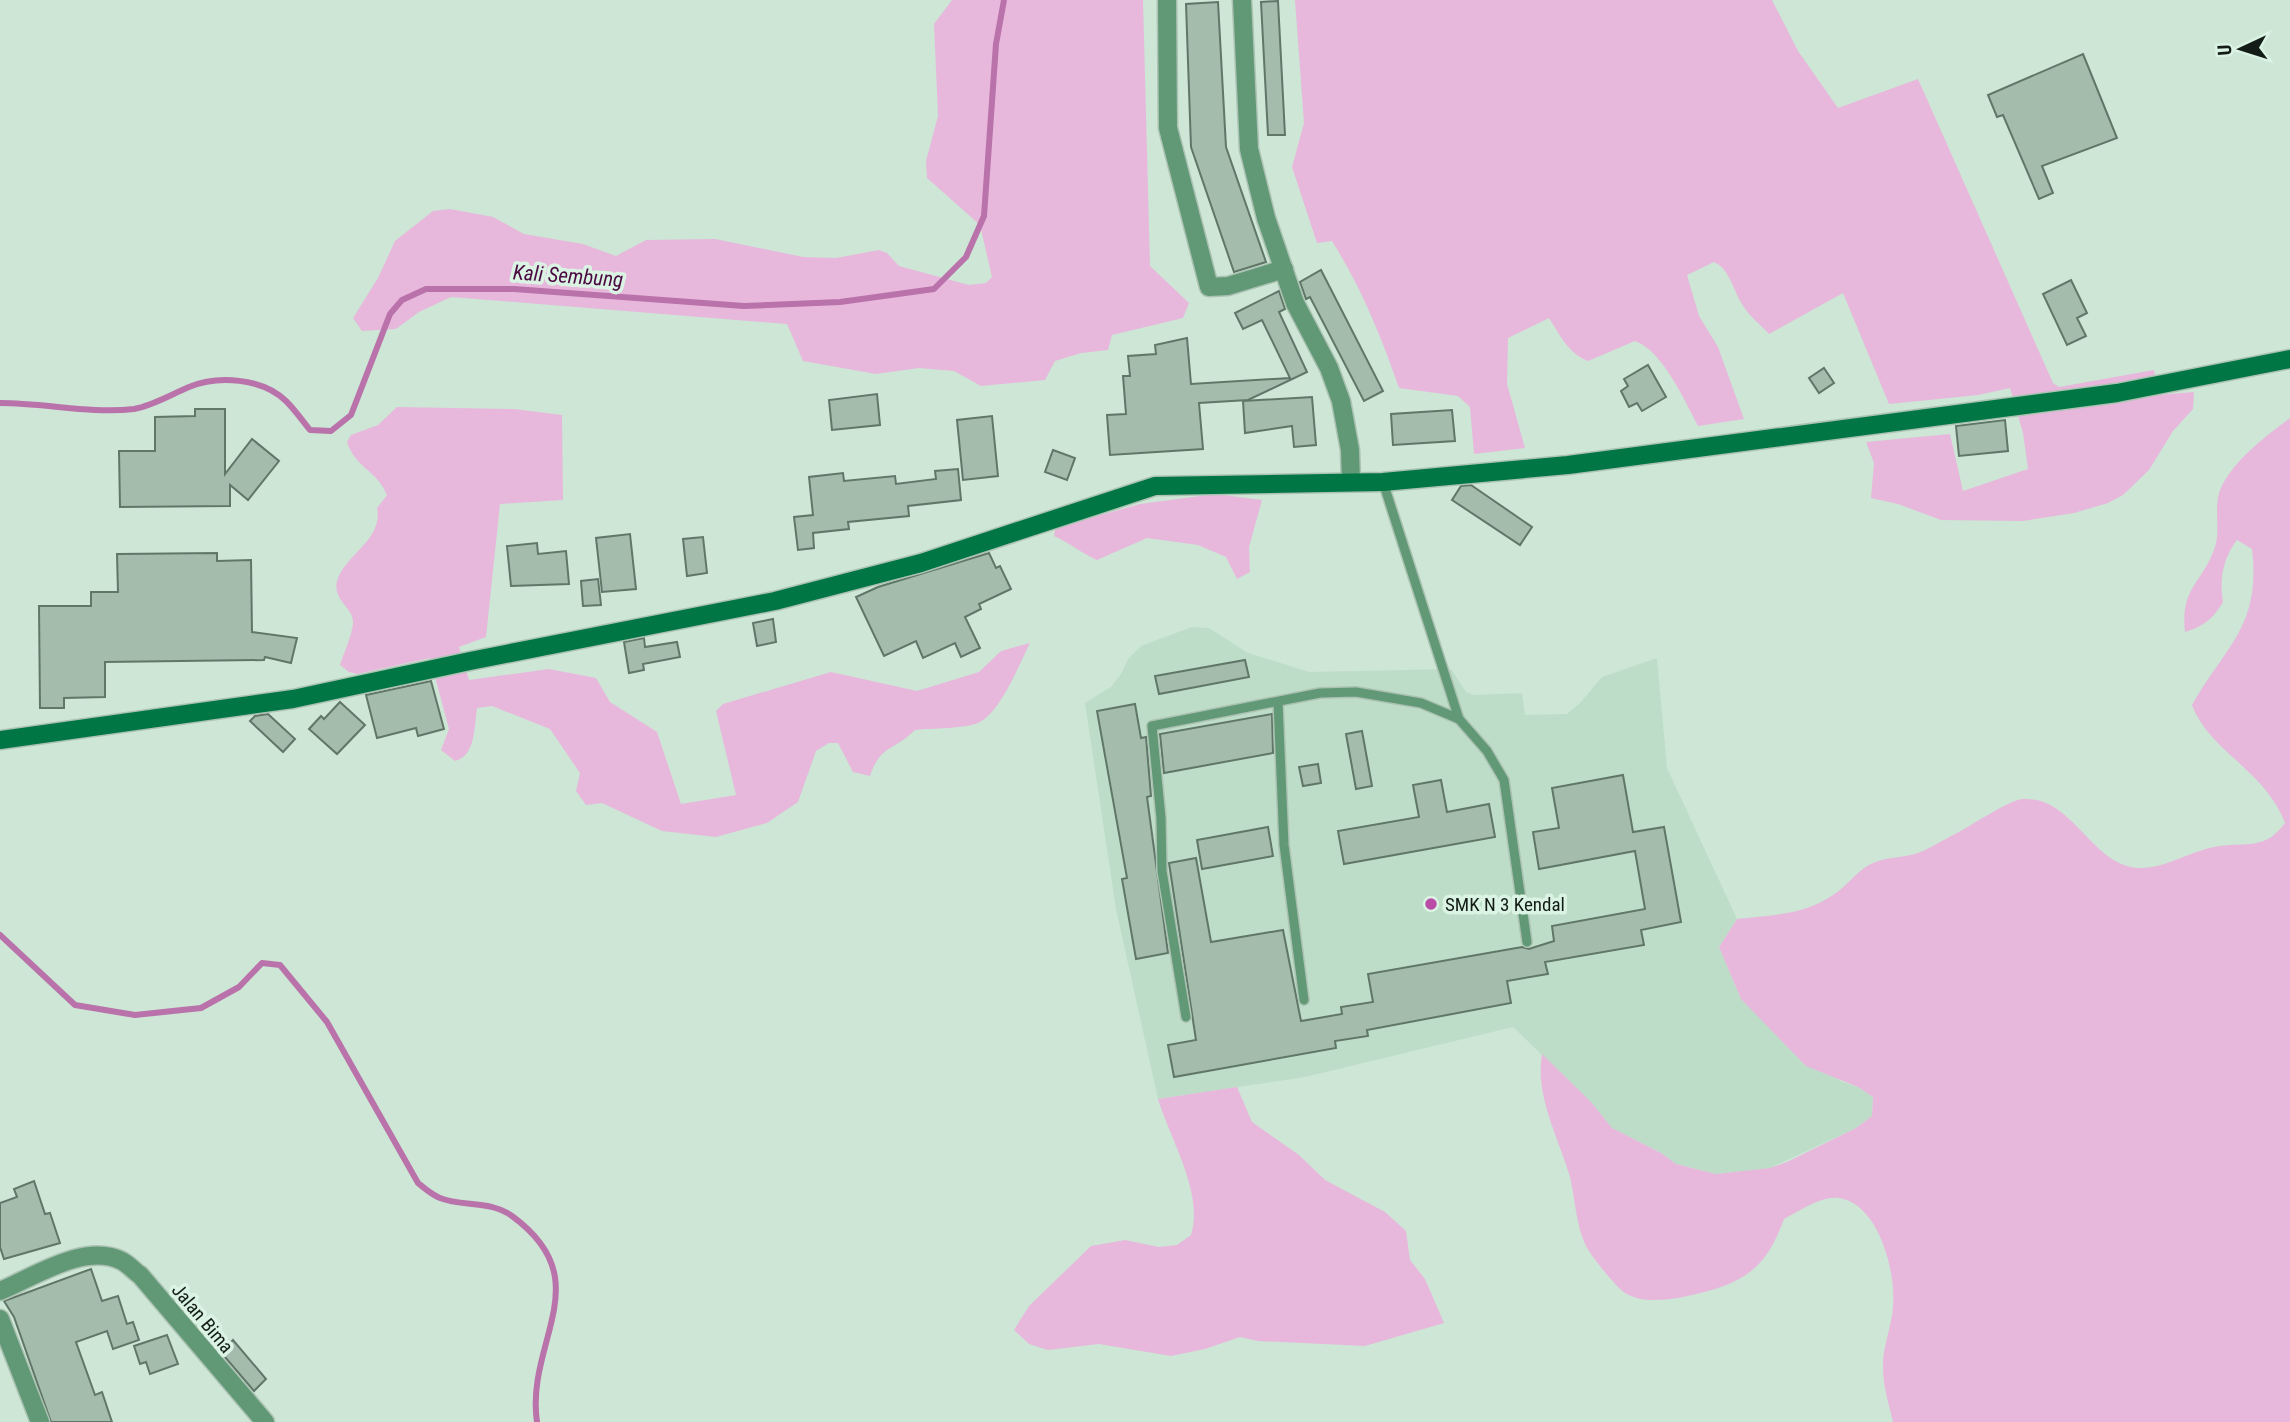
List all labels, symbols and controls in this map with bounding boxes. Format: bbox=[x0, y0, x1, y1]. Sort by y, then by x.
north arrow bbox=[2206, 14, 2276, 84]
text: U bbox=[2213, 44, 2236, 56]
water label: Kali Sembung bbox=[512, 260, 624, 292]
place label: SMK N 3 Kendal bbox=[1445, 893, 1565, 916]
marker: SMK N 3 Kendal bbox=[1423, 896, 1439, 912]
street label: Jalan Bima bbox=[167, 1279, 238, 1358]

